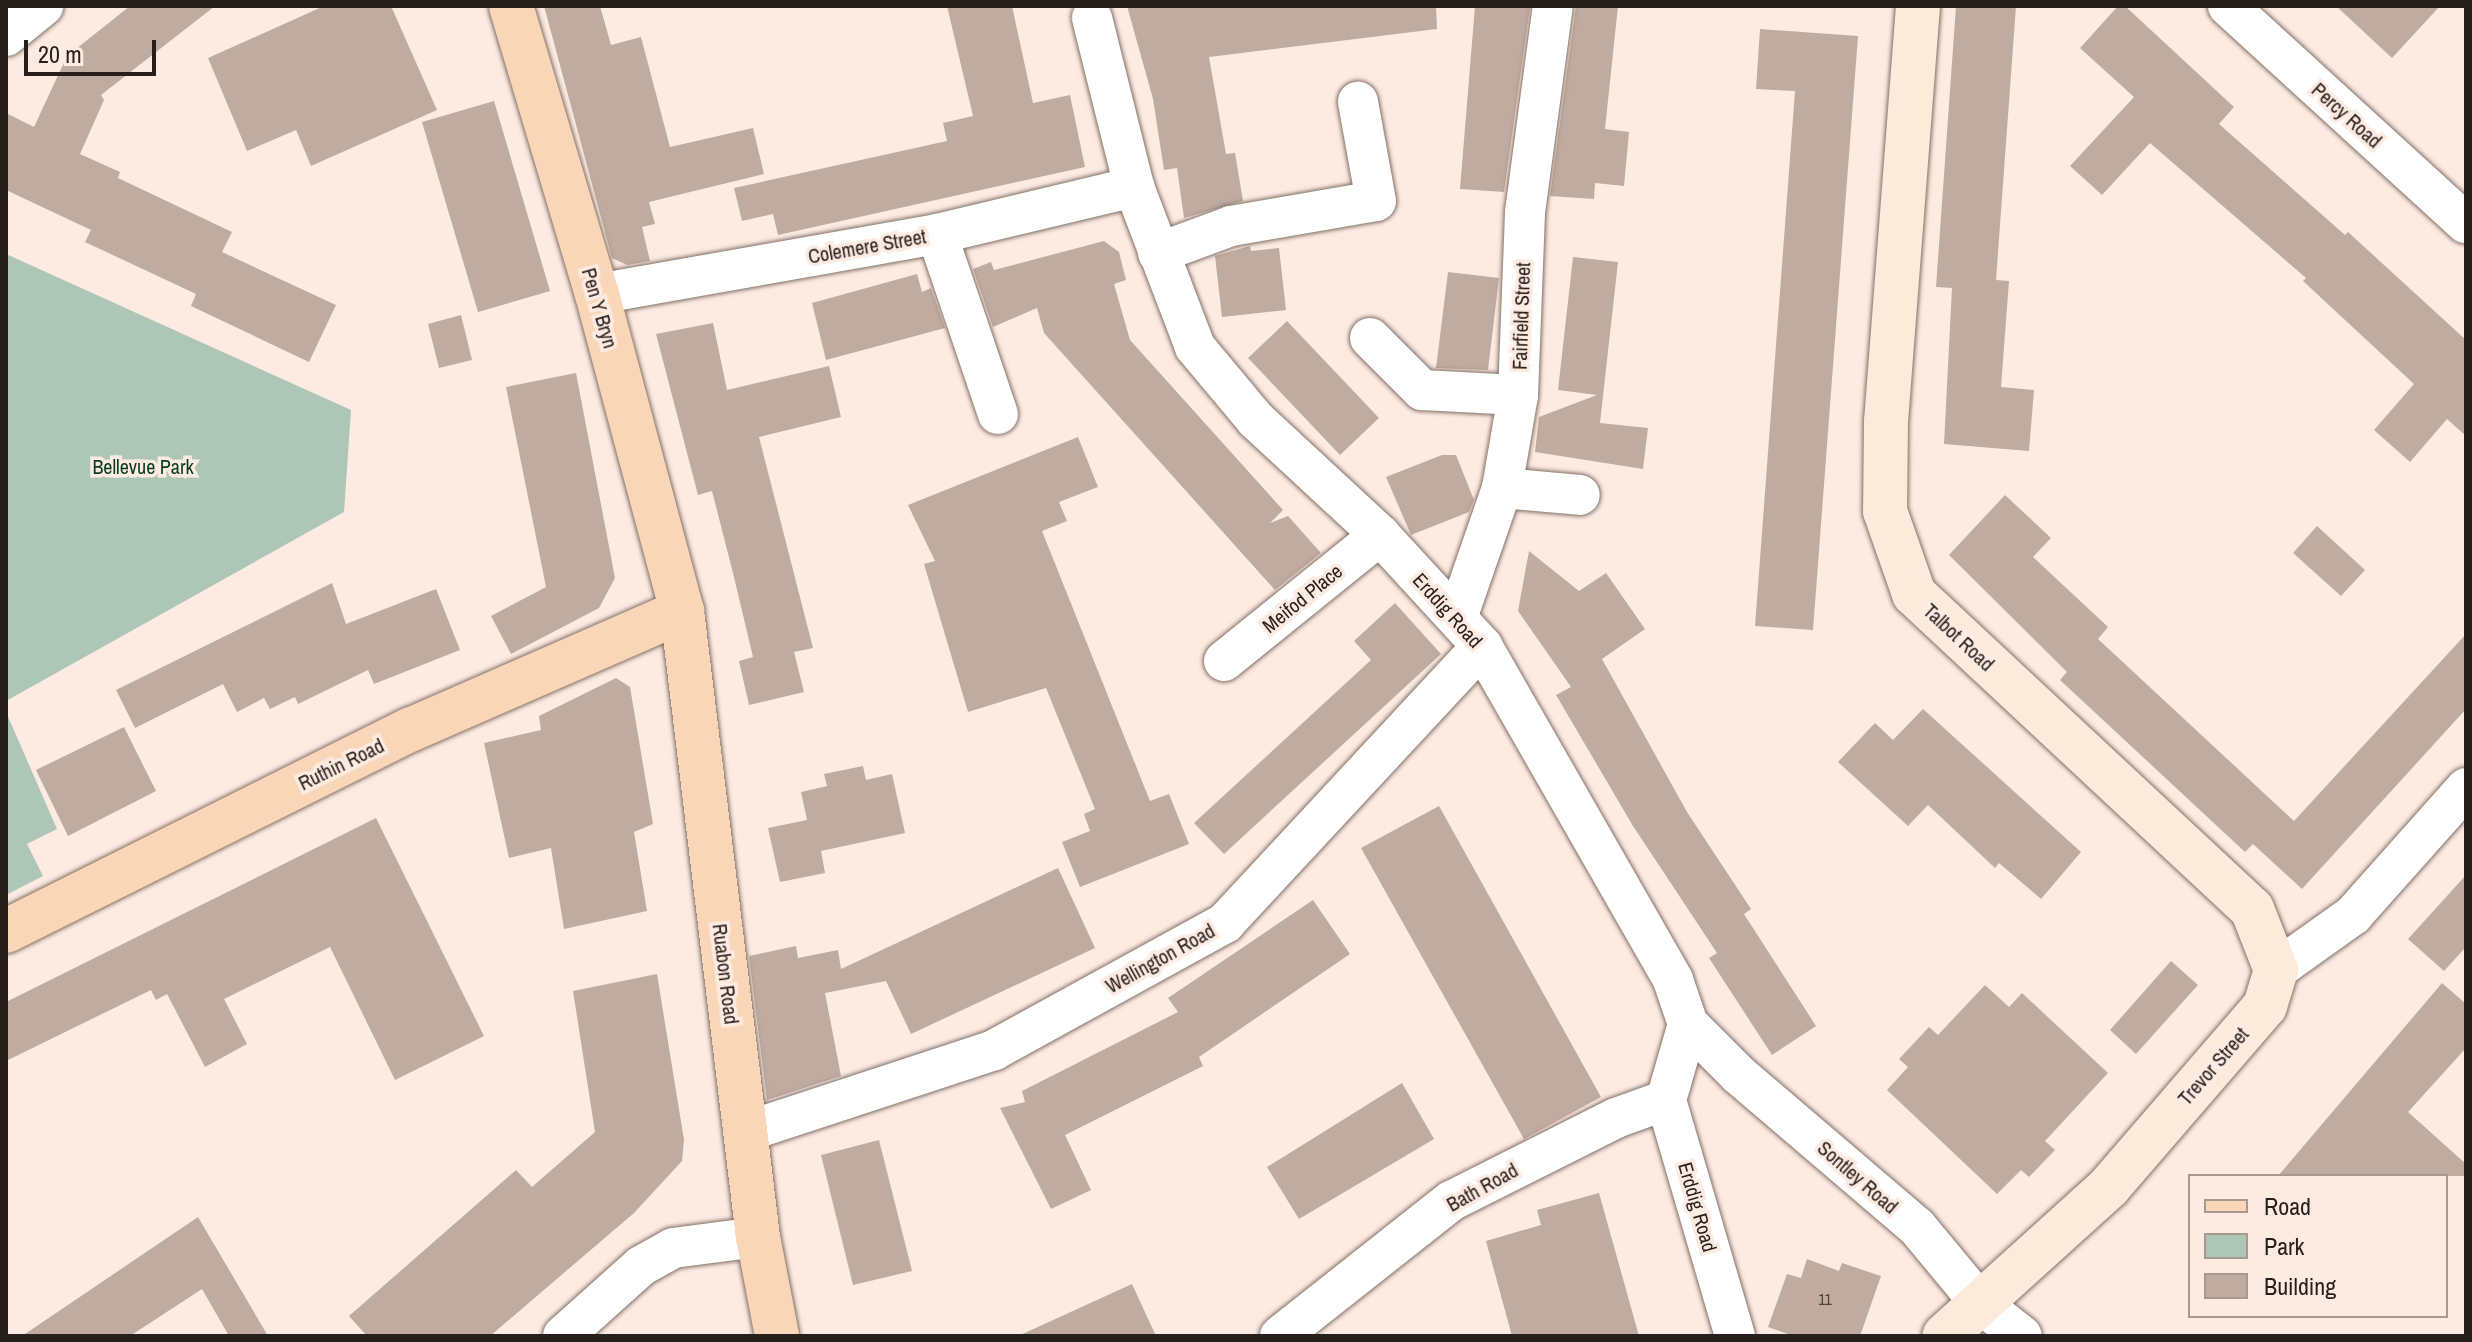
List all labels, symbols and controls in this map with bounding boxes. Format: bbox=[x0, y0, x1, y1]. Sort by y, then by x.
scale bar bbox=[28, 24, 160, 74]
text: 20 m bbox=[38, 38, 82, 70]
street label: Percy Road bbox=[2307, 77, 2387, 153]
street label: Colemere Street bbox=[806, 224, 928, 268]
street label: Fairfield Street bbox=[1507, 262, 1535, 370]
street label: Pen Y Bryn bbox=[577, 265, 623, 351]
park label: Bellevue Park bbox=[92, 454, 194, 478]
street label: Meifod Place bbox=[1257, 559, 1347, 637]
street label: Erddig Road bbox=[1408, 568, 1488, 652]
street label: Talbot Road bbox=[1919, 598, 1999, 676]
street label: Ruthin Road bbox=[294, 733, 388, 795]
street label: Wellington Road bbox=[1101, 918, 1219, 998]
street label: Ruabon Road bbox=[708, 922, 744, 1026]
street label: Trevor Street bbox=[2173, 1022, 2253, 1110]
street label: Sontley Road bbox=[1813, 1136, 1903, 1218]
street label: Bath Road bbox=[1442, 1158, 1522, 1216]
street label: Erddig Road bbox=[1674, 1159, 1722, 1255]
legend bbox=[2188, 1174, 2448, 1318]
text: Road bbox=[2264, 1190, 2311, 1222]
text: Park bbox=[2264, 1230, 2304, 1262]
text: Building bbox=[2264, 1270, 2336, 1302]
house number: 11 bbox=[1818, 1289, 1832, 1309]

